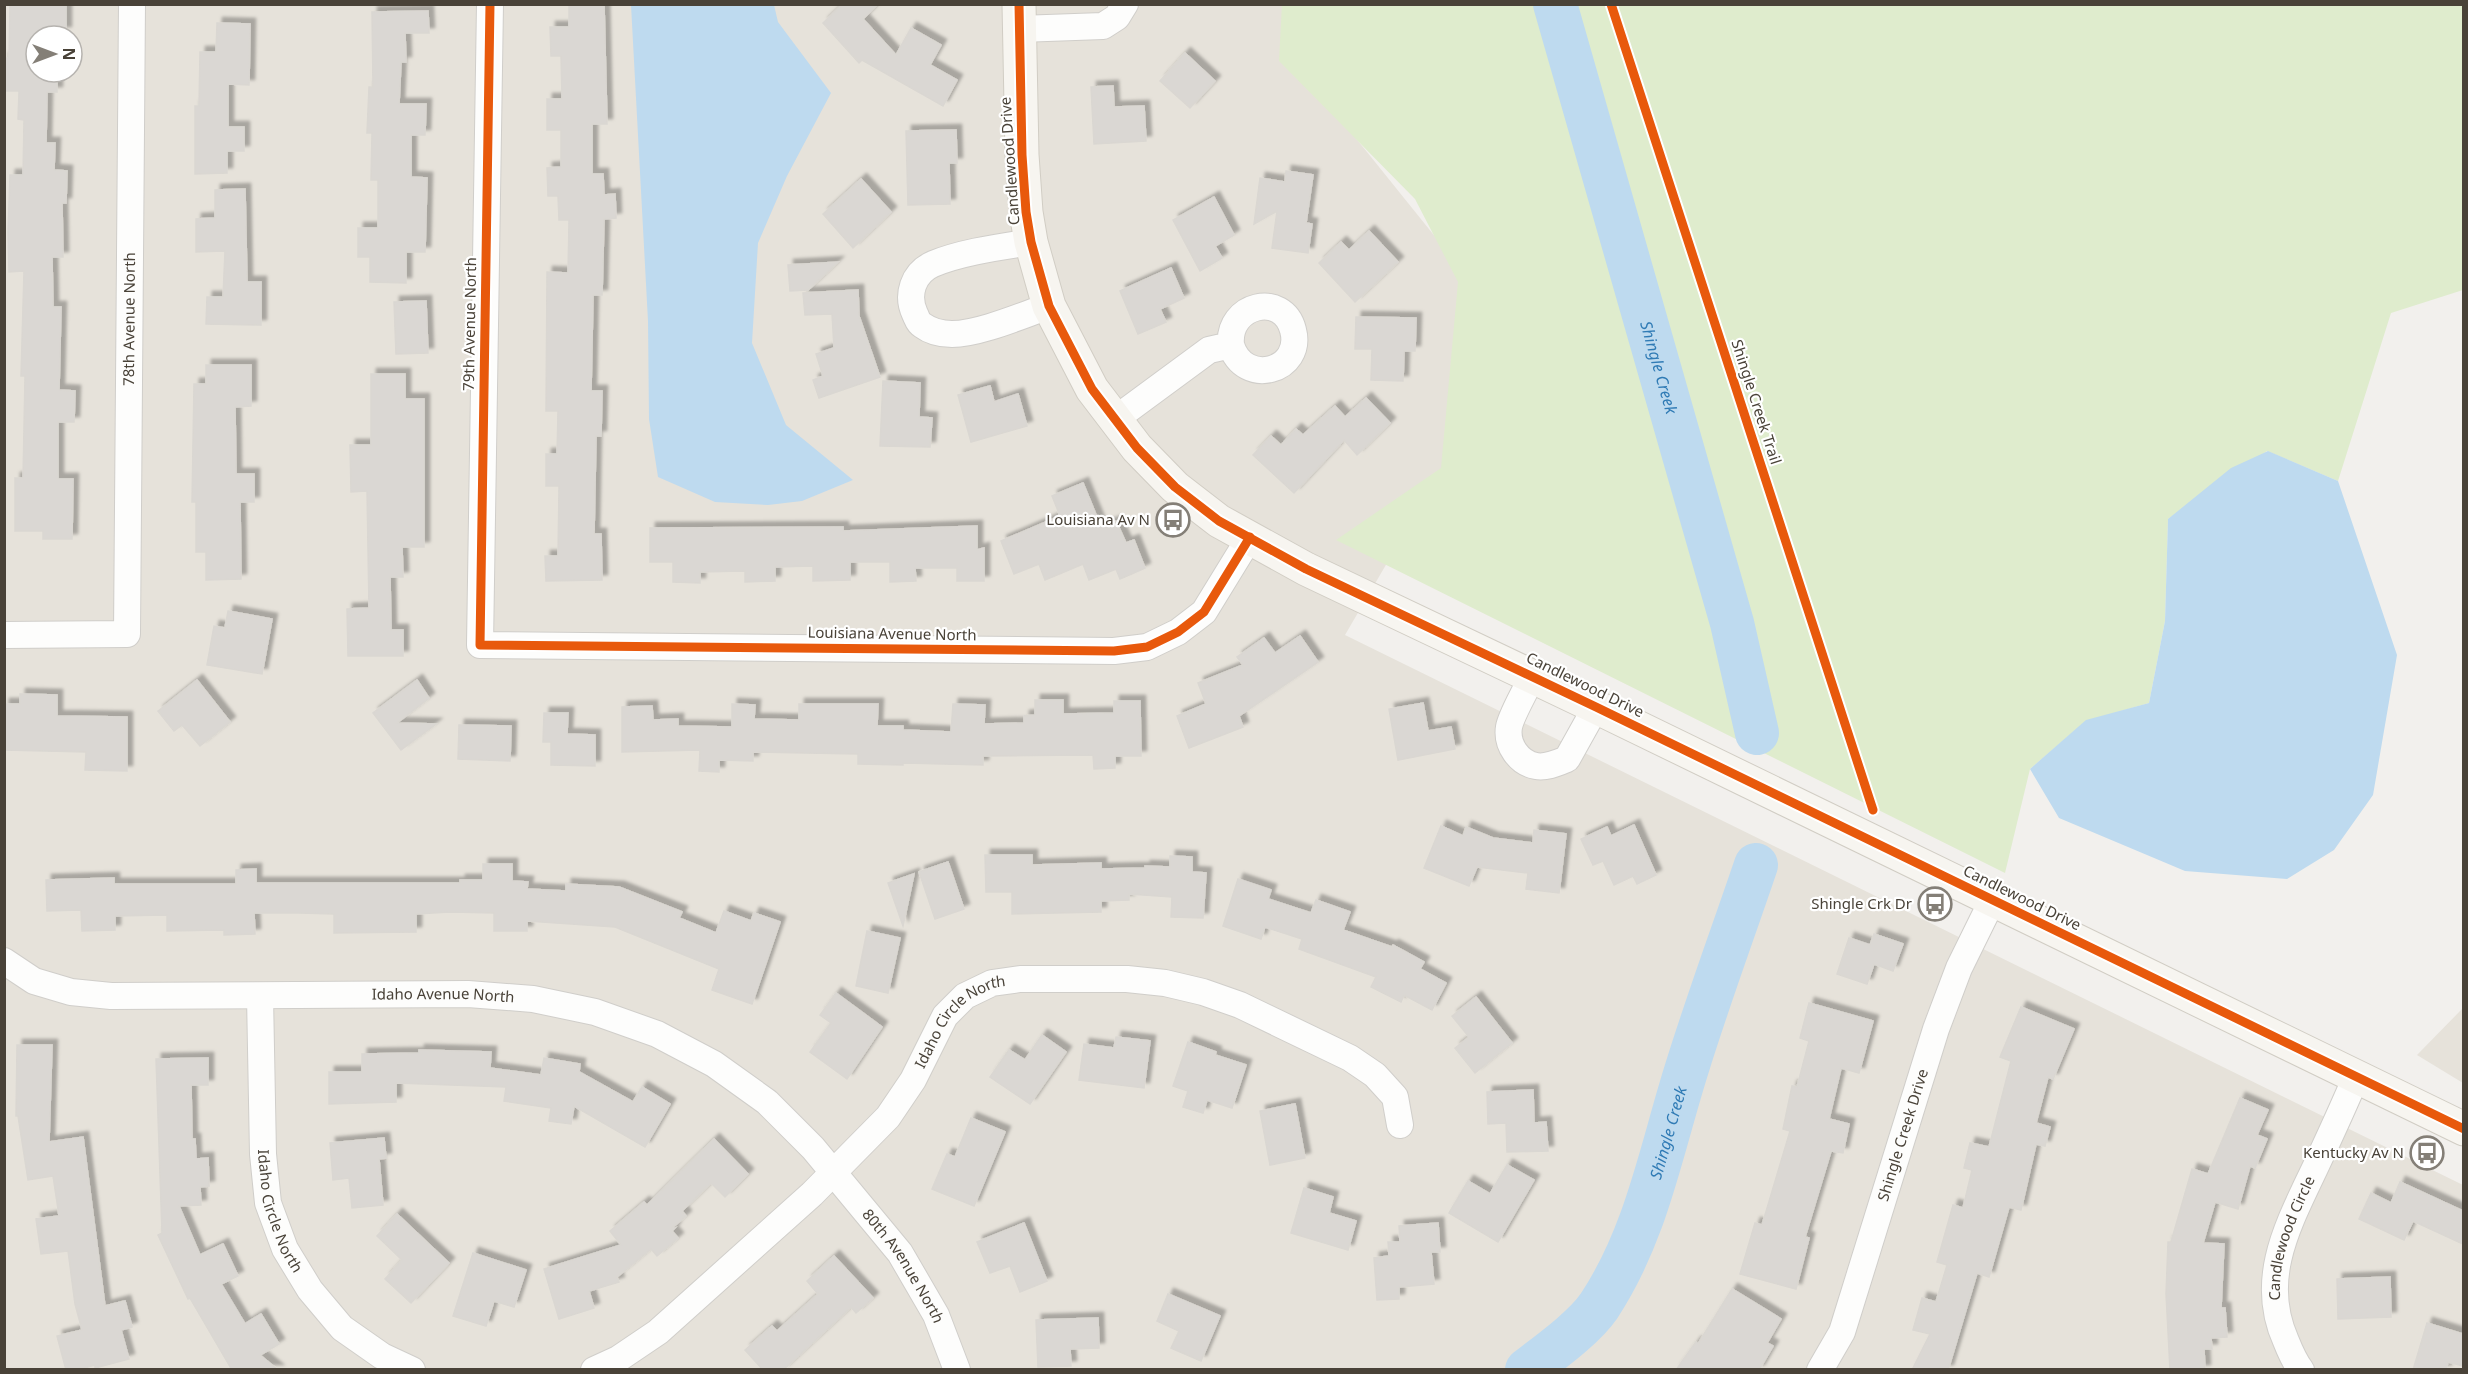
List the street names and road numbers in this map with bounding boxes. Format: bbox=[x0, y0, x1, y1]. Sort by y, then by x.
street label: Candlewood Drive bbox=[995, 96, 1023, 226]
street label: 78th Avenue North bbox=[118, 252, 139, 386]
street label: 79th Avenue North bbox=[458, 257, 480, 391]
street label: Shingle Creek Trail bbox=[1727, 337, 1787, 467]
street label: Louisiana Avenue North bbox=[807, 622, 977, 644]
street label: Candlewood Drive bbox=[1523, 647, 1648, 721]
street label: Candlewood Drive bbox=[1960, 860, 2085, 934]
street label: Idaho Circle North bbox=[909, 970, 1007, 1071]
street label: Idaho Avenue North bbox=[372, 983, 515, 1007]
street label: Shingle Creek Drive bbox=[1872, 1066, 1932, 1204]
street label: Idaho Circle North bbox=[254, 1149, 308, 1276]
street label: Candlewood Circle bbox=[2264, 1172, 2319, 1301]
street label: 80th Avenue North bbox=[859, 1204, 949, 1326]

